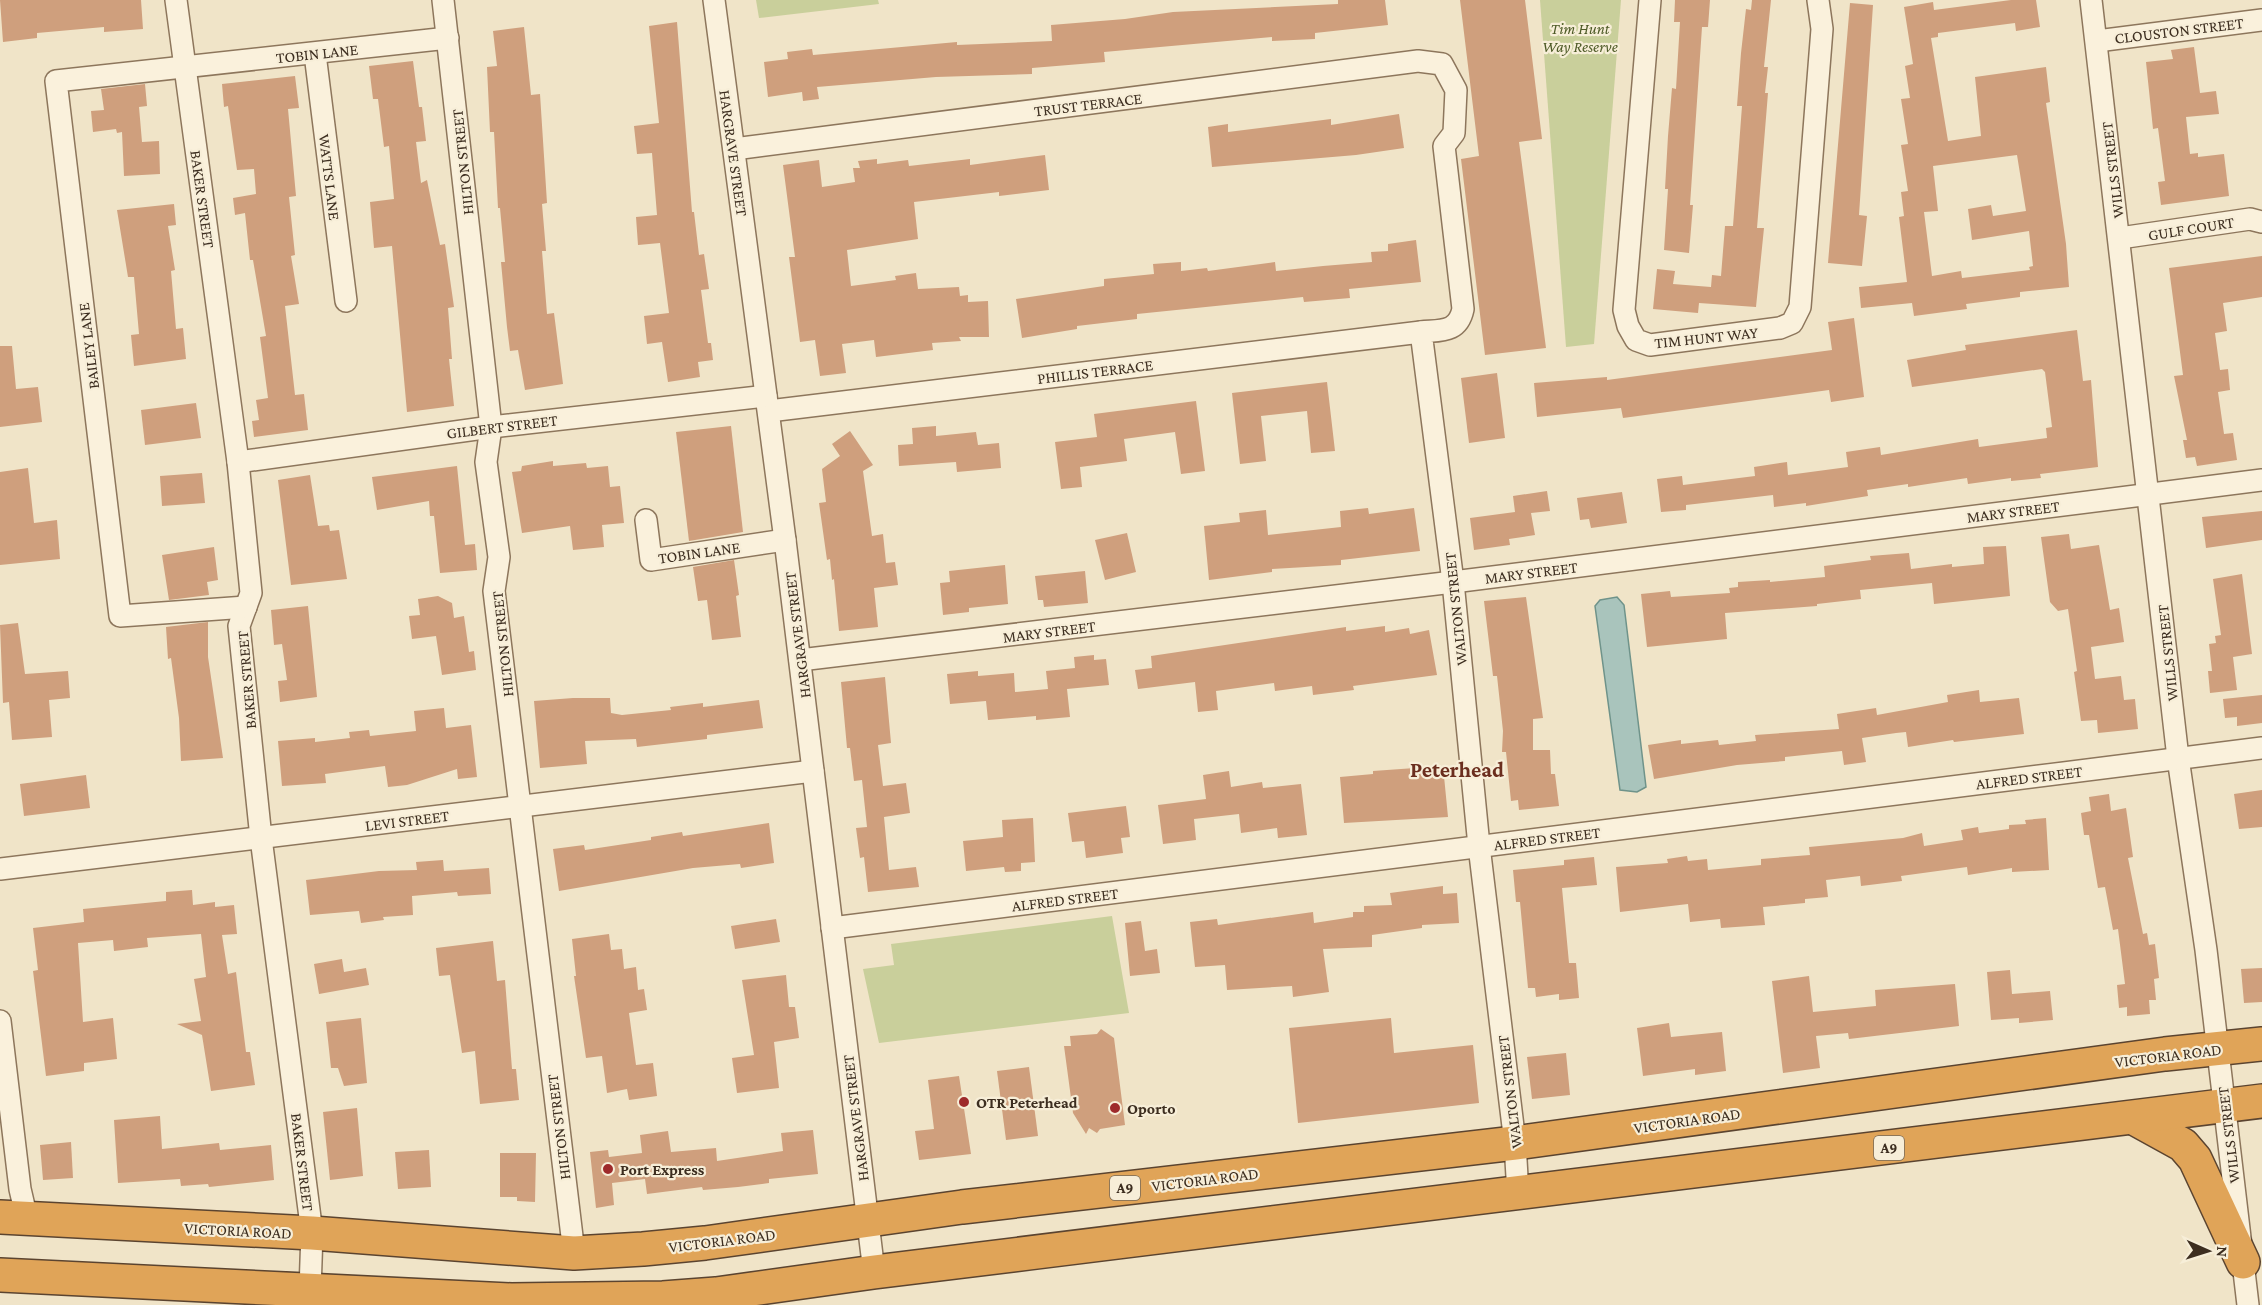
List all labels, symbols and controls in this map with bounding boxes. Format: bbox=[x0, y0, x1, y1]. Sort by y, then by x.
street label: CLOUSTON STREET bbox=[2114, 14, 2245, 47]
park label: Tim Hunt Way Reserve bbox=[1542, 20, 1618, 56]
street label: TOBIN LANE bbox=[275, 41, 359, 66]
street label: HARGRAVE STREET bbox=[716, 89, 751, 218]
street label: TRUST TERRACE bbox=[1033, 89, 1143, 120]
street label: HILTON STREET bbox=[448, 108, 476, 216]
street label: WILLS STREET bbox=[2098, 120, 2127, 219]
street label: WATTS LANE bbox=[316, 133, 343, 221]
street label: BAKER STREET bbox=[187, 149, 218, 249]
street label: GULF COURT bbox=[2147, 213, 2236, 244]
street label: BAILEY LANE bbox=[75, 302, 102, 390]
street label: TIM HUNT WAY bbox=[1653, 324, 1759, 351]
street label: PHILLIS TERRACE bbox=[1036, 356, 1154, 387]
street label: GILBERT STREET bbox=[446, 411, 559, 442]
street label: MARY STREET bbox=[1966, 497, 2061, 526]
street label: TOBIN LANE bbox=[657, 538, 742, 567]
street label: WALTON STREET bbox=[1441, 551, 1470, 667]
street label: MARY STREET bbox=[1484, 558, 1579, 587]
street label: HARGRAVE STREET bbox=[781, 570, 814, 699]
street label: HILTON STREET bbox=[488, 590, 516, 698]
street label: WILLS STREET bbox=[2154, 604, 2181, 702]
street label: MARY STREET bbox=[1002, 617, 1097, 646]
street label: BAKER STREET bbox=[234, 630, 259, 730]
district label: Peterhead bbox=[1410, 757, 1504, 782]
street label: ALFRED STREET bbox=[1975, 762, 2084, 792]
street label: LEVI STREET bbox=[364, 807, 450, 834]
street label: ALFRED STREET bbox=[1493, 823, 1602, 853]
street label: ALFRED STREET bbox=[1011, 884, 1120, 914]
street label: WALTON STREET bbox=[1494, 1034, 1525, 1150]
street label: VICTORIA ROAD bbox=[2114, 1041, 2222, 1070]
street label: HARGRAVE STREET bbox=[839, 1053, 872, 1182]
street label: HILTON STREET bbox=[544, 1073, 573, 1181]
street label: WILLS STREET bbox=[2214, 1085, 2243, 1184]
place label: OTR Peterhead bbox=[976, 1094, 1078, 1111]
marker: OTR Peterhead bbox=[957, 1095, 971, 1109]
place label: Oporto bbox=[1127, 1100, 1176, 1117]
marker: Oporto bbox=[1108, 1101, 1122, 1115]
street label: VICTORIA ROAD bbox=[1633, 1105, 1742, 1136]
street label: BAKER STREET bbox=[288, 1112, 317, 1212]
road number: A9 bbox=[1874, 1136, 1904, 1160]
place label: Port Express bbox=[620, 1161, 705, 1178]
marker: Port Express bbox=[601, 1162, 615, 1176]
street label: VICTORIA ROAD bbox=[1151, 1165, 1259, 1194]
road number: A9 bbox=[1110, 1176, 1140, 1200]
street label: VICTORIA ROAD bbox=[184, 1219, 292, 1242]
north arrow bbox=[2178, 1221, 2238, 1281]
street label: VICTORIA ROAD bbox=[668, 1226, 776, 1255]
text: N bbox=[2214, 1246, 2231, 1258]

